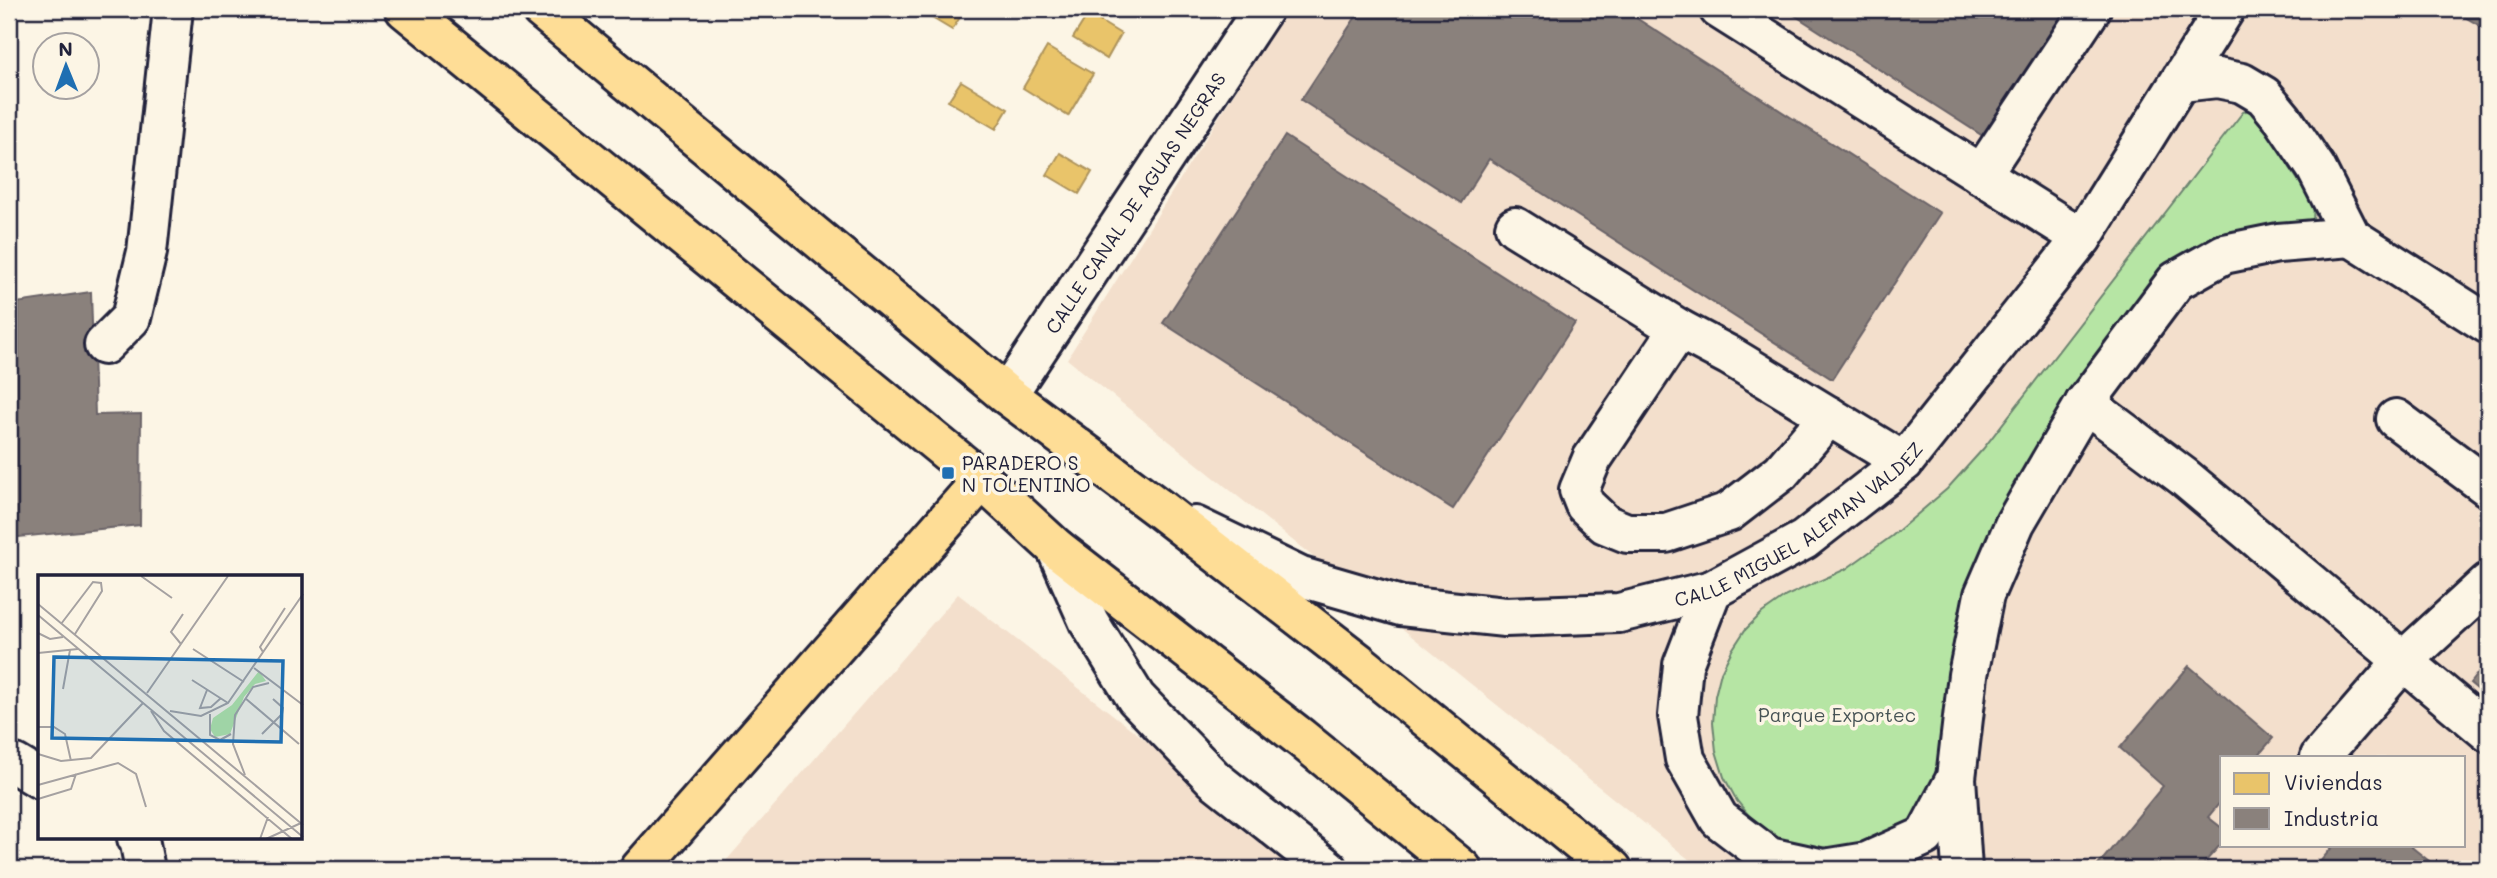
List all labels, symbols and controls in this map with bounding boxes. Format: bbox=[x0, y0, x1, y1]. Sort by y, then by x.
north arrow bbox=[32, 32, 102, 102]
text: N bbox=[58, 36, 73, 61]
street label: CALLE CANAL DE AGUAS NEGRAS bbox=[1039, 67, 1230, 338]
street label: CALLE MIGUEL ALEMAN VALDEZ bbox=[1672, 436, 1928, 611]
place label: PARADERO S N TOLENTINO bbox=[962, 450, 1091, 497]
marker: PARADERO S N TOLENTINO bbox=[940, 465, 956, 481]
inset map bbox=[38, 575, 303, 840]
park label: Parque Exportec bbox=[1758, 702, 1916, 727]
legend bbox=[2220, 756, 2466, 846]
text: Viviendas bbox=[2284, 768, 2383, 795]
text: Industria bbox=[2284, 804, 2379, 831]

